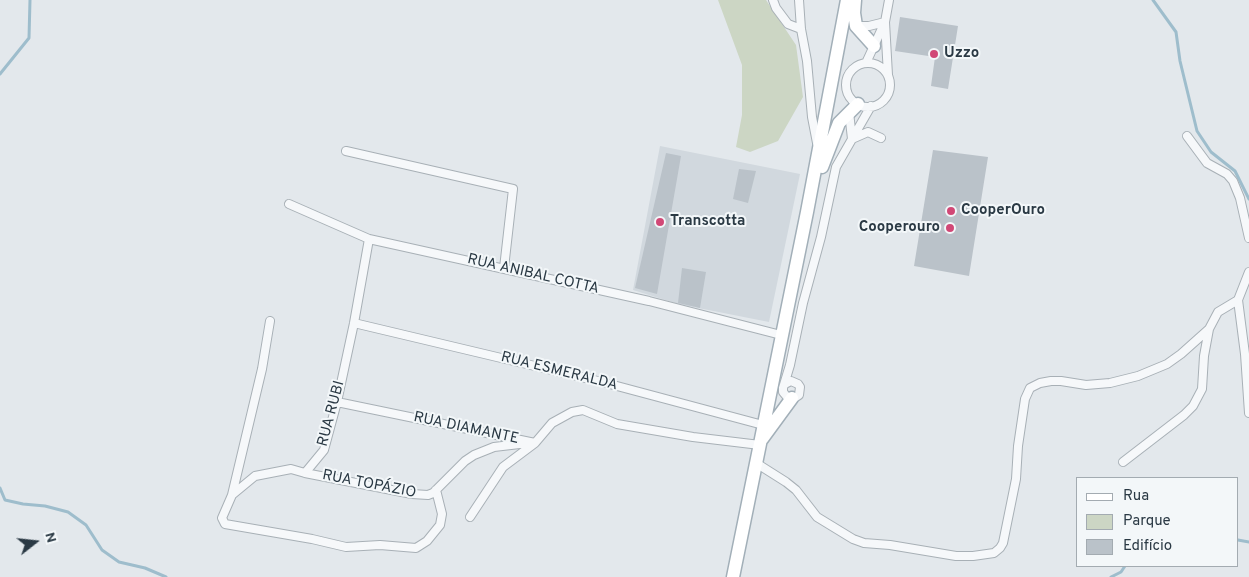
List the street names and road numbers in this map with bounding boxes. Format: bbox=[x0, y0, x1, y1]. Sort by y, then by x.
street label: RUA ANIBAL COTTA bbox=[465, 251, 601, 299]
street label: RUA ESMERALDA bbox=[499, 349, 619, 395]
street label: RUA RUBI bbox=[315, 379, 349, 449]
street label: RUA DIAMANTE bbox=[412, 409, 520, 449]
street label: RUA TOPÁZIO bbox=[321, 467, 417, 503]

